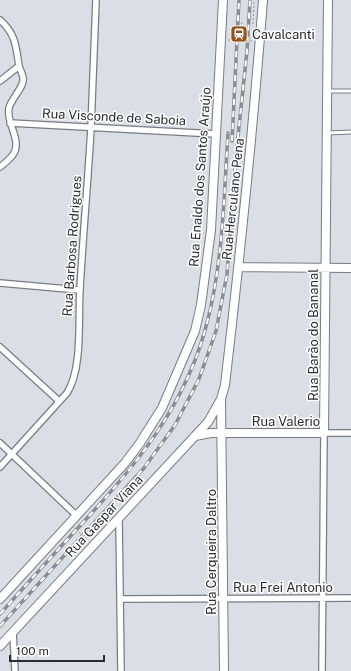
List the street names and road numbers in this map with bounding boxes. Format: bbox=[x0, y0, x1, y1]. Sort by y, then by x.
street label: Rua Enaldo dos Santos Araújo bbox=[186, 87, 214, 267]
street label: Rua Visconde de Saboia bbox=[42, 106, 186, 128]
street label: Rua Herculano Pena bbox=[219, 137, 247, 261]
street label: Rua Barbosa Rodrigues bbox=[60, 175, 84, 317]
street label: Rua Barão do Bananal bbox=[306, 269, 321, 401]
street label: Rua Valerio bbox=[252, 414, 320, 429]
street label: Rua Gaspar Viana bbox=[62, 472, 146, 560]
street label: Rua Cerqueira Daltro bbox=[204, 489, 219, 615]
street label: Rua Frei Antonio bbox=[233, 580, 333, 595]

